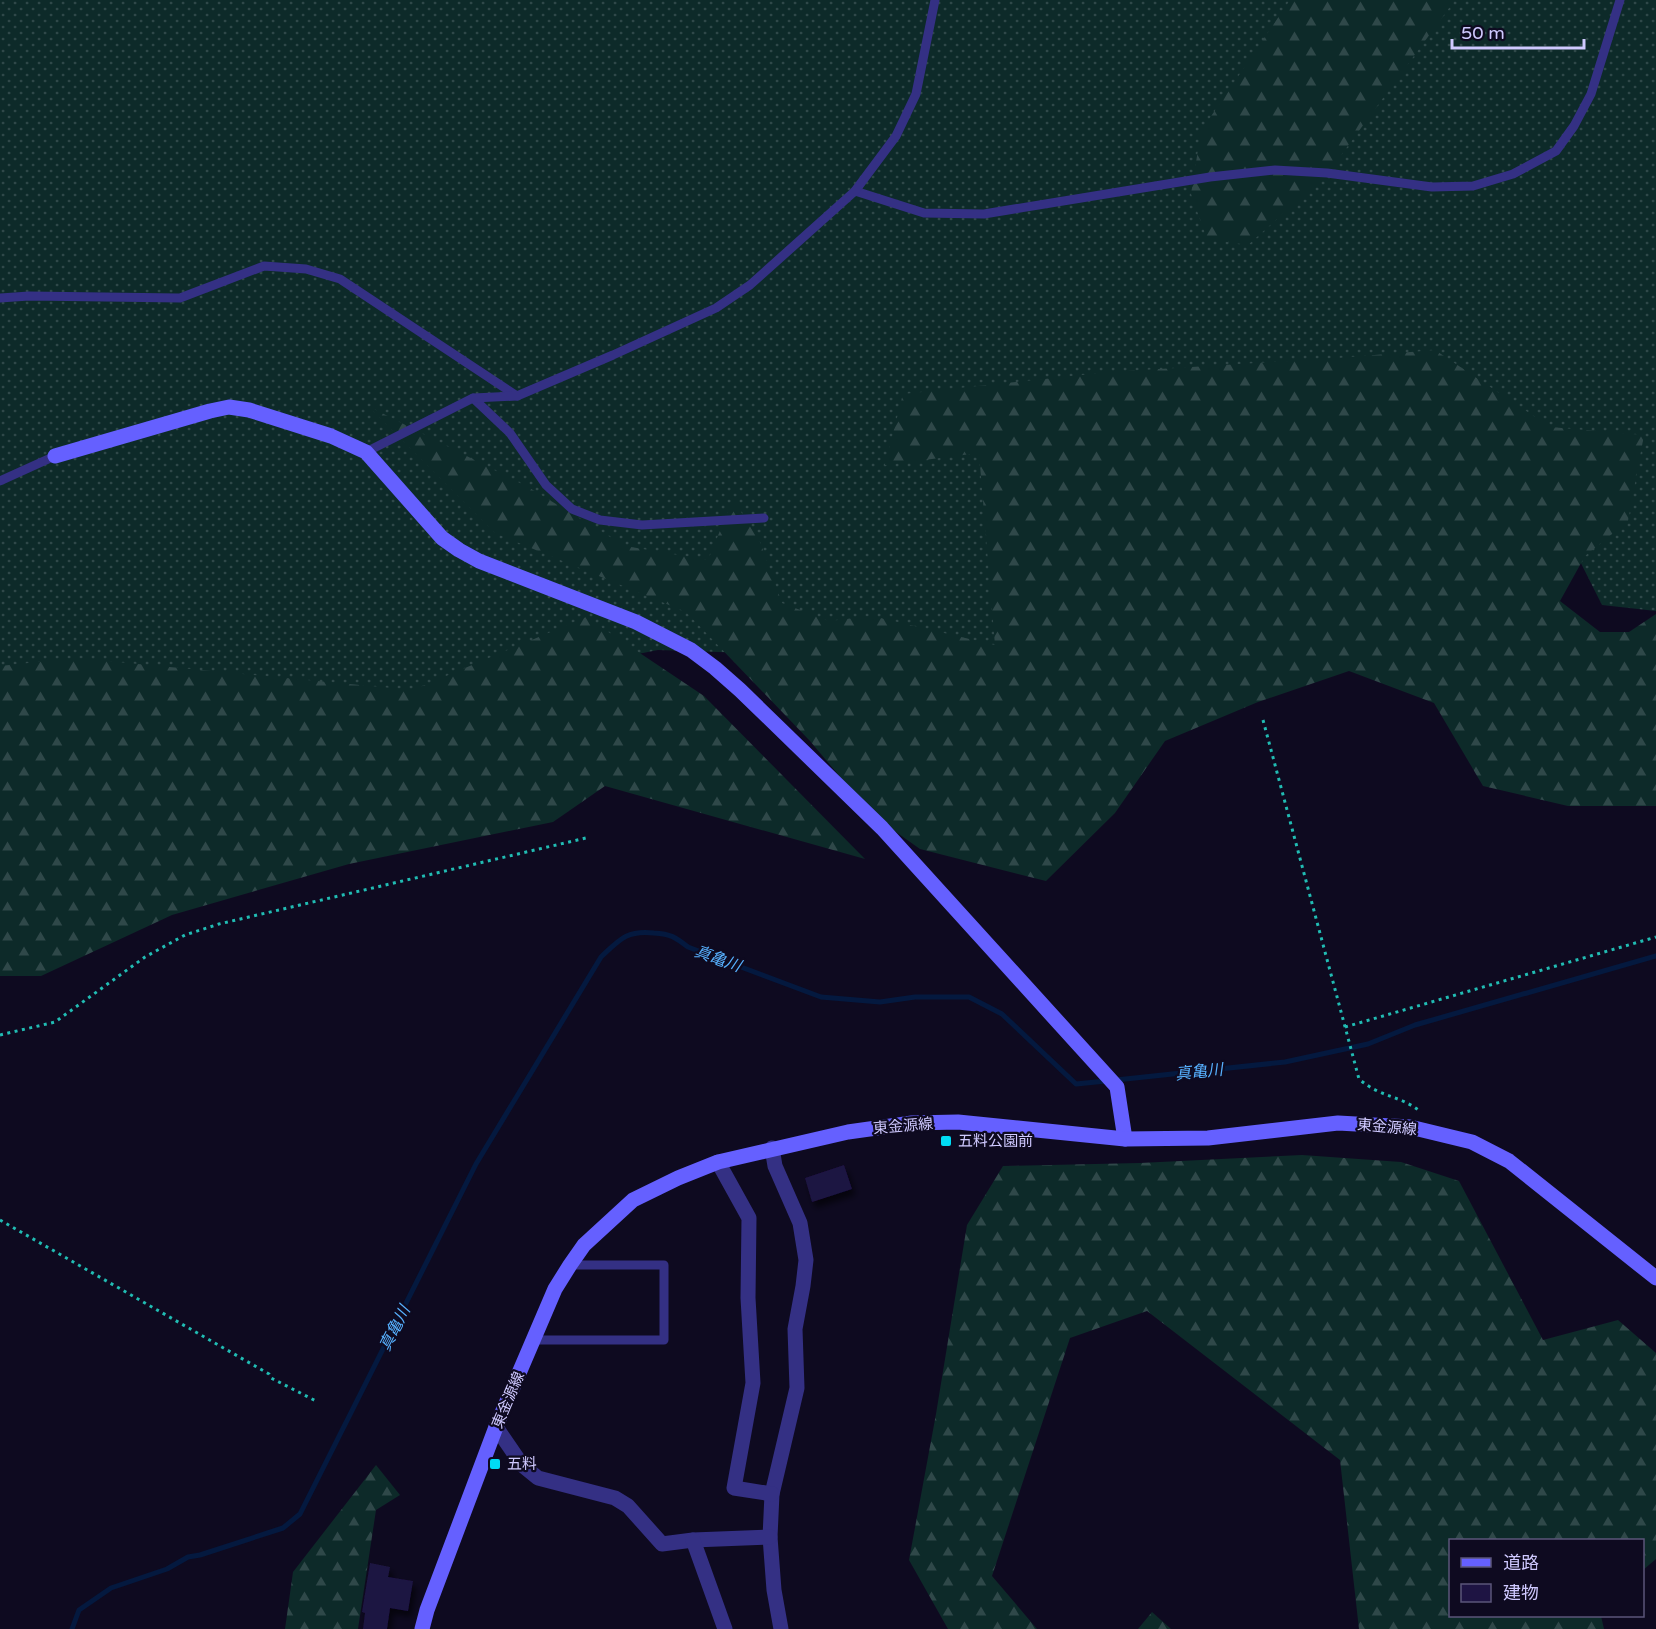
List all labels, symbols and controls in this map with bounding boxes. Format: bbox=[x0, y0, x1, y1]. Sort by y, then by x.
scale bar bbox=[1452, 12, 1584, 50]
text: 50 m bbox=[1461, 22, 1505, 44]
water label: 真亀川 bbox=[692, 941, 746, 977]
water label: 真亀川 bbox=[1174, 1059, 1226, 1084]
street label: 東金源線 bbox=[872, 1114, 934, 1138]
street label: 東金源線 bbox=[1356, 1115, 1418, 1139]
place label: 五料公園前 bbox=[958, 1132, 1033, 1150]
marker: 五料公園前 bbox=[939, 1134, 953, 1148]
water label: 真亀川 bbox=[375, 1301, 416, 1354]
street label: 東金源線 bbox=[488, 1369, 528, 1431]
place label: 五料 bbox=[507, 1455, 537, 1473]
marker: 五料 bbox=[488, 1457, 502, 1471]
legend bbox=[1449, 1539, 1644, 1617]
text: 道路 bbox=[1503, 1552, 1539, 1574]
text: 建物 bbox=[1503, 1582, 1539, 1604]

